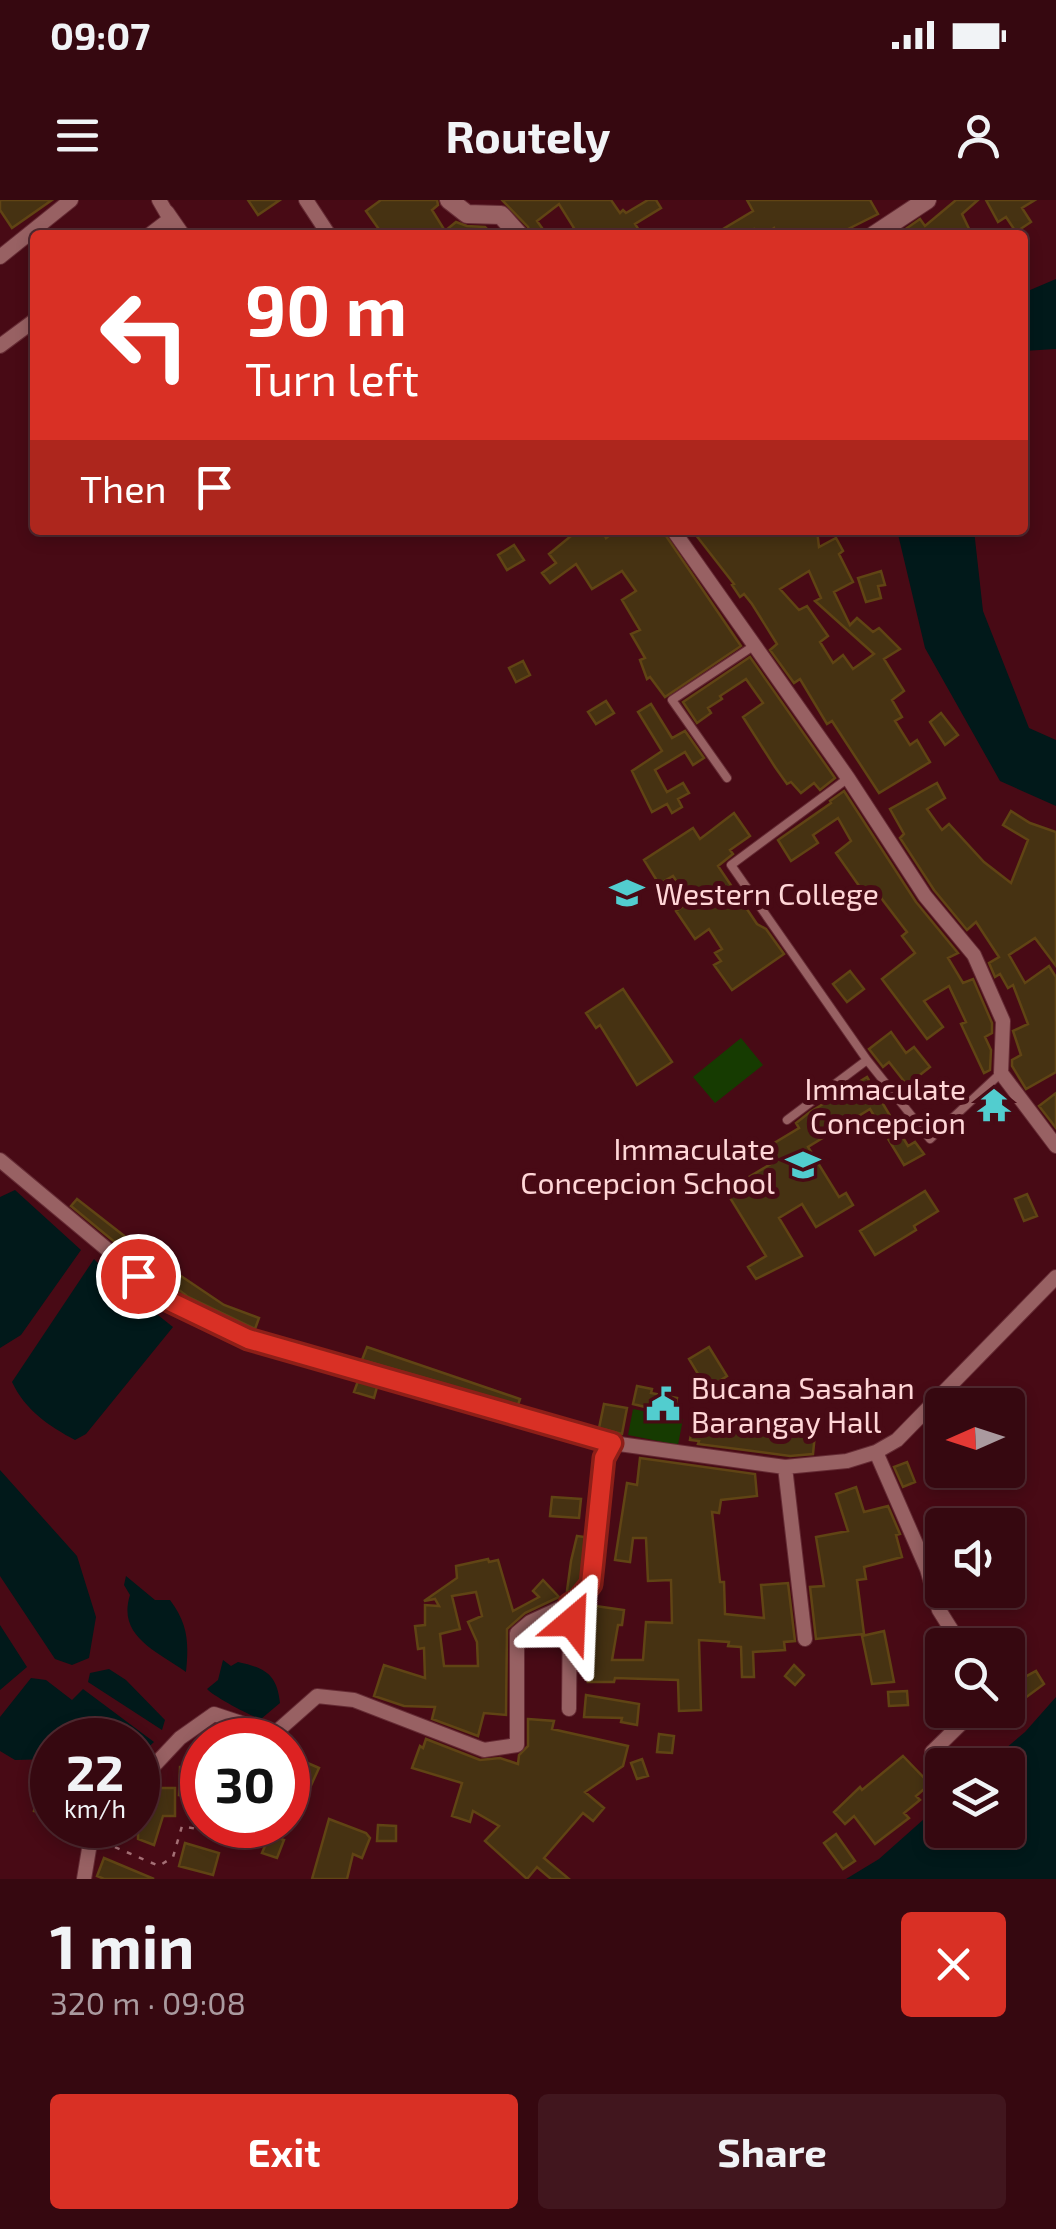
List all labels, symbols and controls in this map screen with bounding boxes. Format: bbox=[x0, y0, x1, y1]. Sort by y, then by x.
text: 09:07 bbox=[50, 12, 150, 58]
icon: menu bbox=[50, 108, 105, 163]
text: Routely bbox=[445, 108, 611, 162]
icon: person bbox=[951, 108, 1006, 163]
text: 90 m bbox=[245, 266, 407, 350]
icon: left bbox=[80, 270, 210, 400]
text: Turn left bbox=[245, 351, 419, 405]
icon: arrive bbox=[187, 460, 242, 515]
text: Then bbox=[80, 465, 167, 511]
school or university icon: Western College bbox=[608, 874, 646, 912]
place label: Western College bbox=[655, 875, 879, 911]
place label: Immaculate Concepcion bbox=[804, 1070, 966, 1140]
temple icon: Immaculate Concepcion bbox=[975, 1086, 1013, 1124]
place label: Immaculate Concepcion School bbox=[520, 1130, 775, 1200]
school or university icon: Immaculate Concepcion School bbox=[784, 1146, 822, 1184]
pin bbox=[96, 1234, 181, 1319]
icon: arrive bbox=[111, 1249, 166, 1304]
place label: Bucana Sasahan Barangay Hall bbox=[691, 1369, 915, 1439]
public building icon: Bucana Sasahan Barangay Hall bbox=[644, 1385, 682, 1423]
north arrow bbox=[925, 1388, 1025, 1488]
map controls bbox=[925, 1388, 1025, 1848]
button: sound bbox=[925, 1508, 1025, 1608]
position arrow bbox=[520, 1570, 624, 1674]
button: search bbox=[925, 1628, 1025, 1728]
speed limit sign: 30 bbox=[180, 1718, 310, 1848]
text: 22 bbox=[66, 1741, 124, 1801]
button: layers bbox=[925, 1748, 1025, 1848]
text: km/h bbox=[64, 1793, 126, 1823]
text: 1 min bbox=[50, 1909, 194, 1981]
button: close bbox=[901, 1912, 1006, 2017]
text: 320 m · 09:08 bbox=[50, 1983, 246, 2021]
button: Exit bbox=[50, 2094, 518, 2209]
button: Share bbox=[538, 2094, 1006, 2209]

